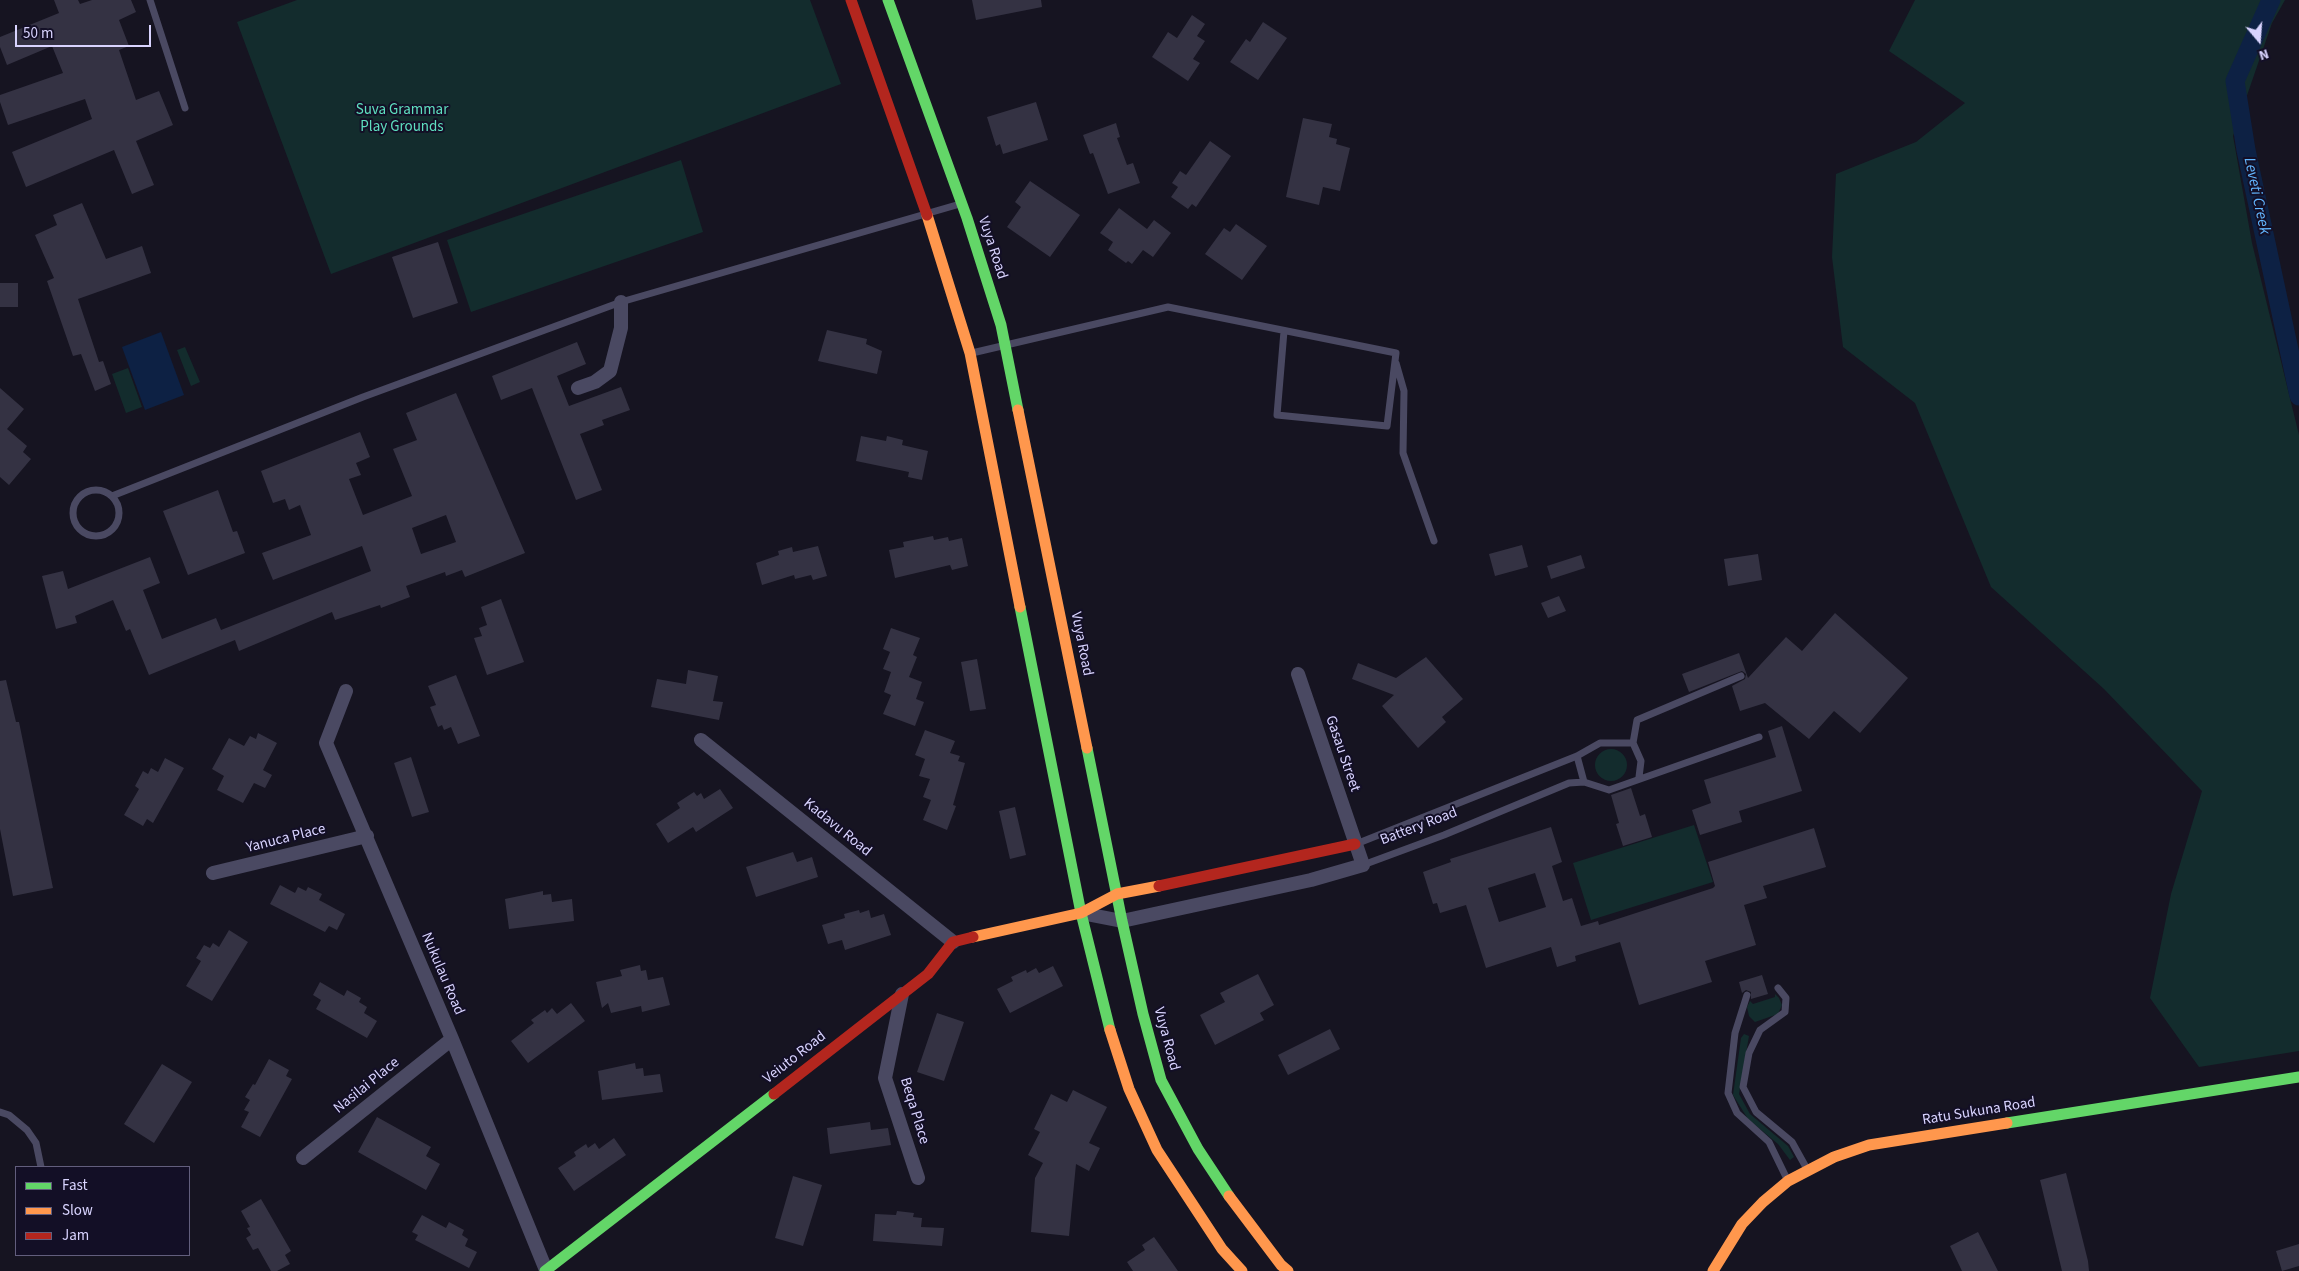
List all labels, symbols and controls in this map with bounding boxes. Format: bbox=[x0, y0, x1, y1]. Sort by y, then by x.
scale bar bbox=[18, 15, 154, 47]
north arrow bbox=[2234, 15, 2284, 65]
text: 50 m bbox=[23, 23, 53, 44]
text: N bbox=[2256, 43, 2271, 65]
park label: Suva Grammar Play Grounds bbox=[356, 102, 448, 137]
water label: Leveti Creek bbox=[2238, 156, 2274, 236]
street label: Vuya Road bbox=[973, 214, 1011, 282]
street label: Vuya Road bbox=[1066, 610, 1096, 678]
street label: Gasau Street bbox=[1321, 714, 1363, 794]
street label: Kadavu Road bbox=[799, 795, 875, 861]
street label: Battery Road bbox=[1378, 804, 1460, 850]
street label: Yanuca Place bbox=[244, 820, 328, 858]
street label: Nukulau Road bbox=[417, 930, 467, 1018]
street label: Vuya Road bbox=[1149, 1005, 1183, 1073]
street label: Veiuto Road bbox=[760, 1028, 830, 1088]
street label: Nasilai Place bbox=[331, 1054, 403, 1118]
street label: Beqa Place bbox=[895, 1075, 933, 1147]
street label: Ratu Sukuna Road bbox=[1921, 1094, 2037, 1130]
legend bbox=[15, 1166, 190, 1256]
text: Fast bbox=[62, 1175, 88, 1196]
text: Slow bbox=[62, 1200, 93, 1221]
text: Jam bbox=[62, 1225, 89, 1246]

